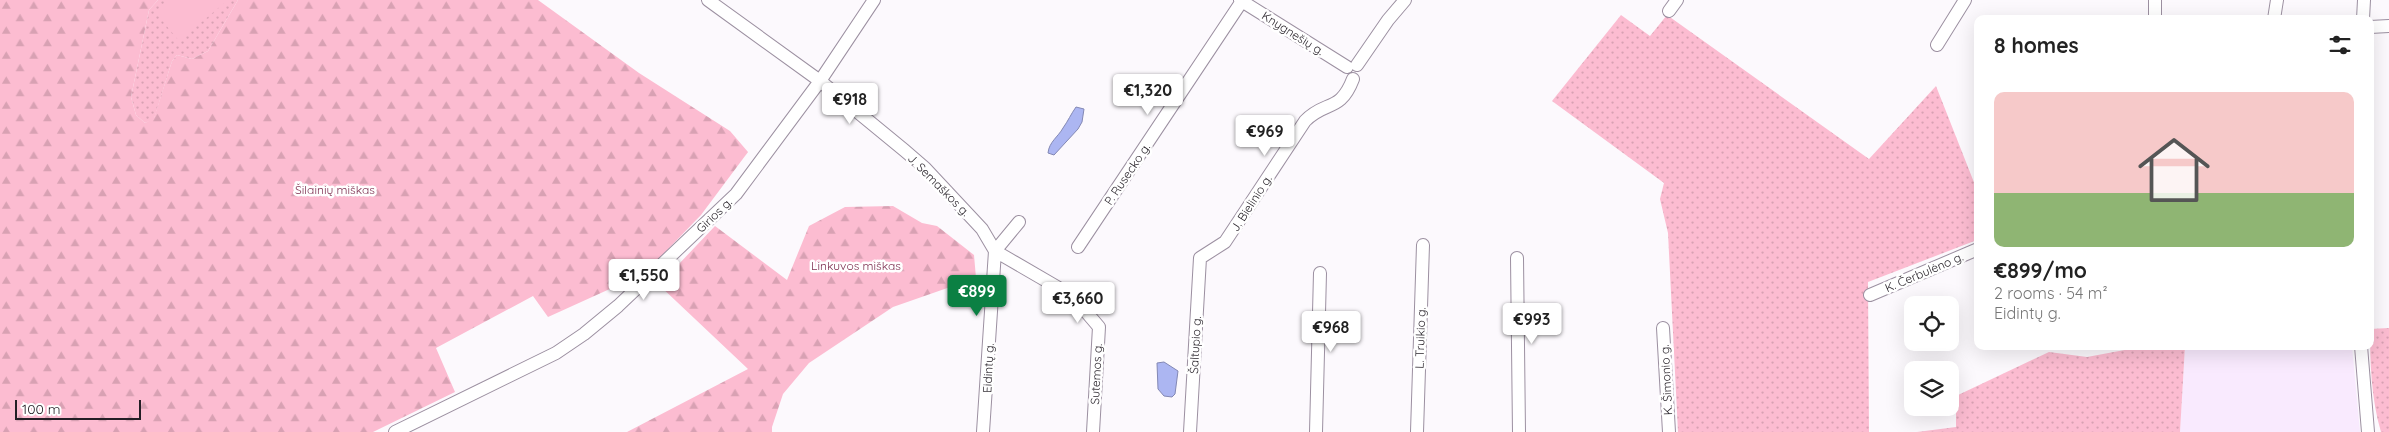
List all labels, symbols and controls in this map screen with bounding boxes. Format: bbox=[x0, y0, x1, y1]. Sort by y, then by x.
street label: Knygnešių g. bbox=[1259, 8, 1327, 58]
icon: filters bbox=[2326, 31, 2354, 59]
text: 8 homes bbox=[1994, 32, 2079, 58]
pin: €1,320 bbox=[1107, 74, 1189, 116]
text: €1,320 bbox=[1124, 80, 1172, 100]
pin: €918 bbox=[820, 82, 880, 125]
text: €918 bbox=[833, 89, 867, 109]
pin: €969 bbox=[1235, 114, 1295, 157]
text: €969 bbox=[1246, 121, 1284, 141]
icon: home bbox=[2129, 125, 2219, 215]
street label: P. Rusecko g. bbox=[1101, 140, 1153, 208]
street label: J. Semaškos g. bbox=[905, 151, 973, 219]
street label: J. Bielinio g. bbox=[1227, 172, 1275, 234]
park label: Šilainių miškas bbox=[295, 182, 375, 197]
street label: Girios g. bbox=[693, 194, 735, 236]
street label: K. Čerbulėno g. bbox=[1883, 249, 1965, 295]
text: €899/mo bbox=[1994, 257, 2087, 283]
pin: €1,550 bbox=[603, 258, 685, 301]
park label: Linkuvos miškas bbox=[811, 258, 901, 273]
text: €1,550 bbox=[620, 265, 668, 285]
pin: €899 bbox=[947, 274, 1007, 317]
text: €899 bbox=[959, 281, 995, 301]
pin: €3,660 bbox=[1037, 282, 1119, 324]
text: 2 rooms · 54 m² bbox=[1994, 283, 2108, 303]
text: €3,660 bbox=[1053, 288, 1103, 308]
map controls bbox=[1904, 296, 1959, 416]
button: locate bbox=[1904, 296, 1959, 351]
pin: €993 bbox=[1502, 302, 1562, 345]
text: Eidintų g. bbox=[1994, 303, 2061, 323]
street label: L. Truikio g. bbox=[1411, 307, 1429, 369]
text: €993 bbox=[1514, 309, 1550, 329]
pin: €968 bbox=[1301, 310, 1361, 353]
street label: Šaltupio g. bbox=[1186, 316, 1204, 374]
text: €968 bbox=[1313, 317, 1349, 337]
street label: Eidintų g. bbox=[979, 343, 997, 393]
street label: Sutemos g. bbox=[1087, 343, 1105, 405]
street label: K. Šimonio g. bbox=[1657, 344, 1675, 416]
button: layers bbox=[1904, 361, 1959, 416]
scale bar bbox=[15, 397, 141, 420]
text: 100 m bbox=[22, 400, 60, 418]

